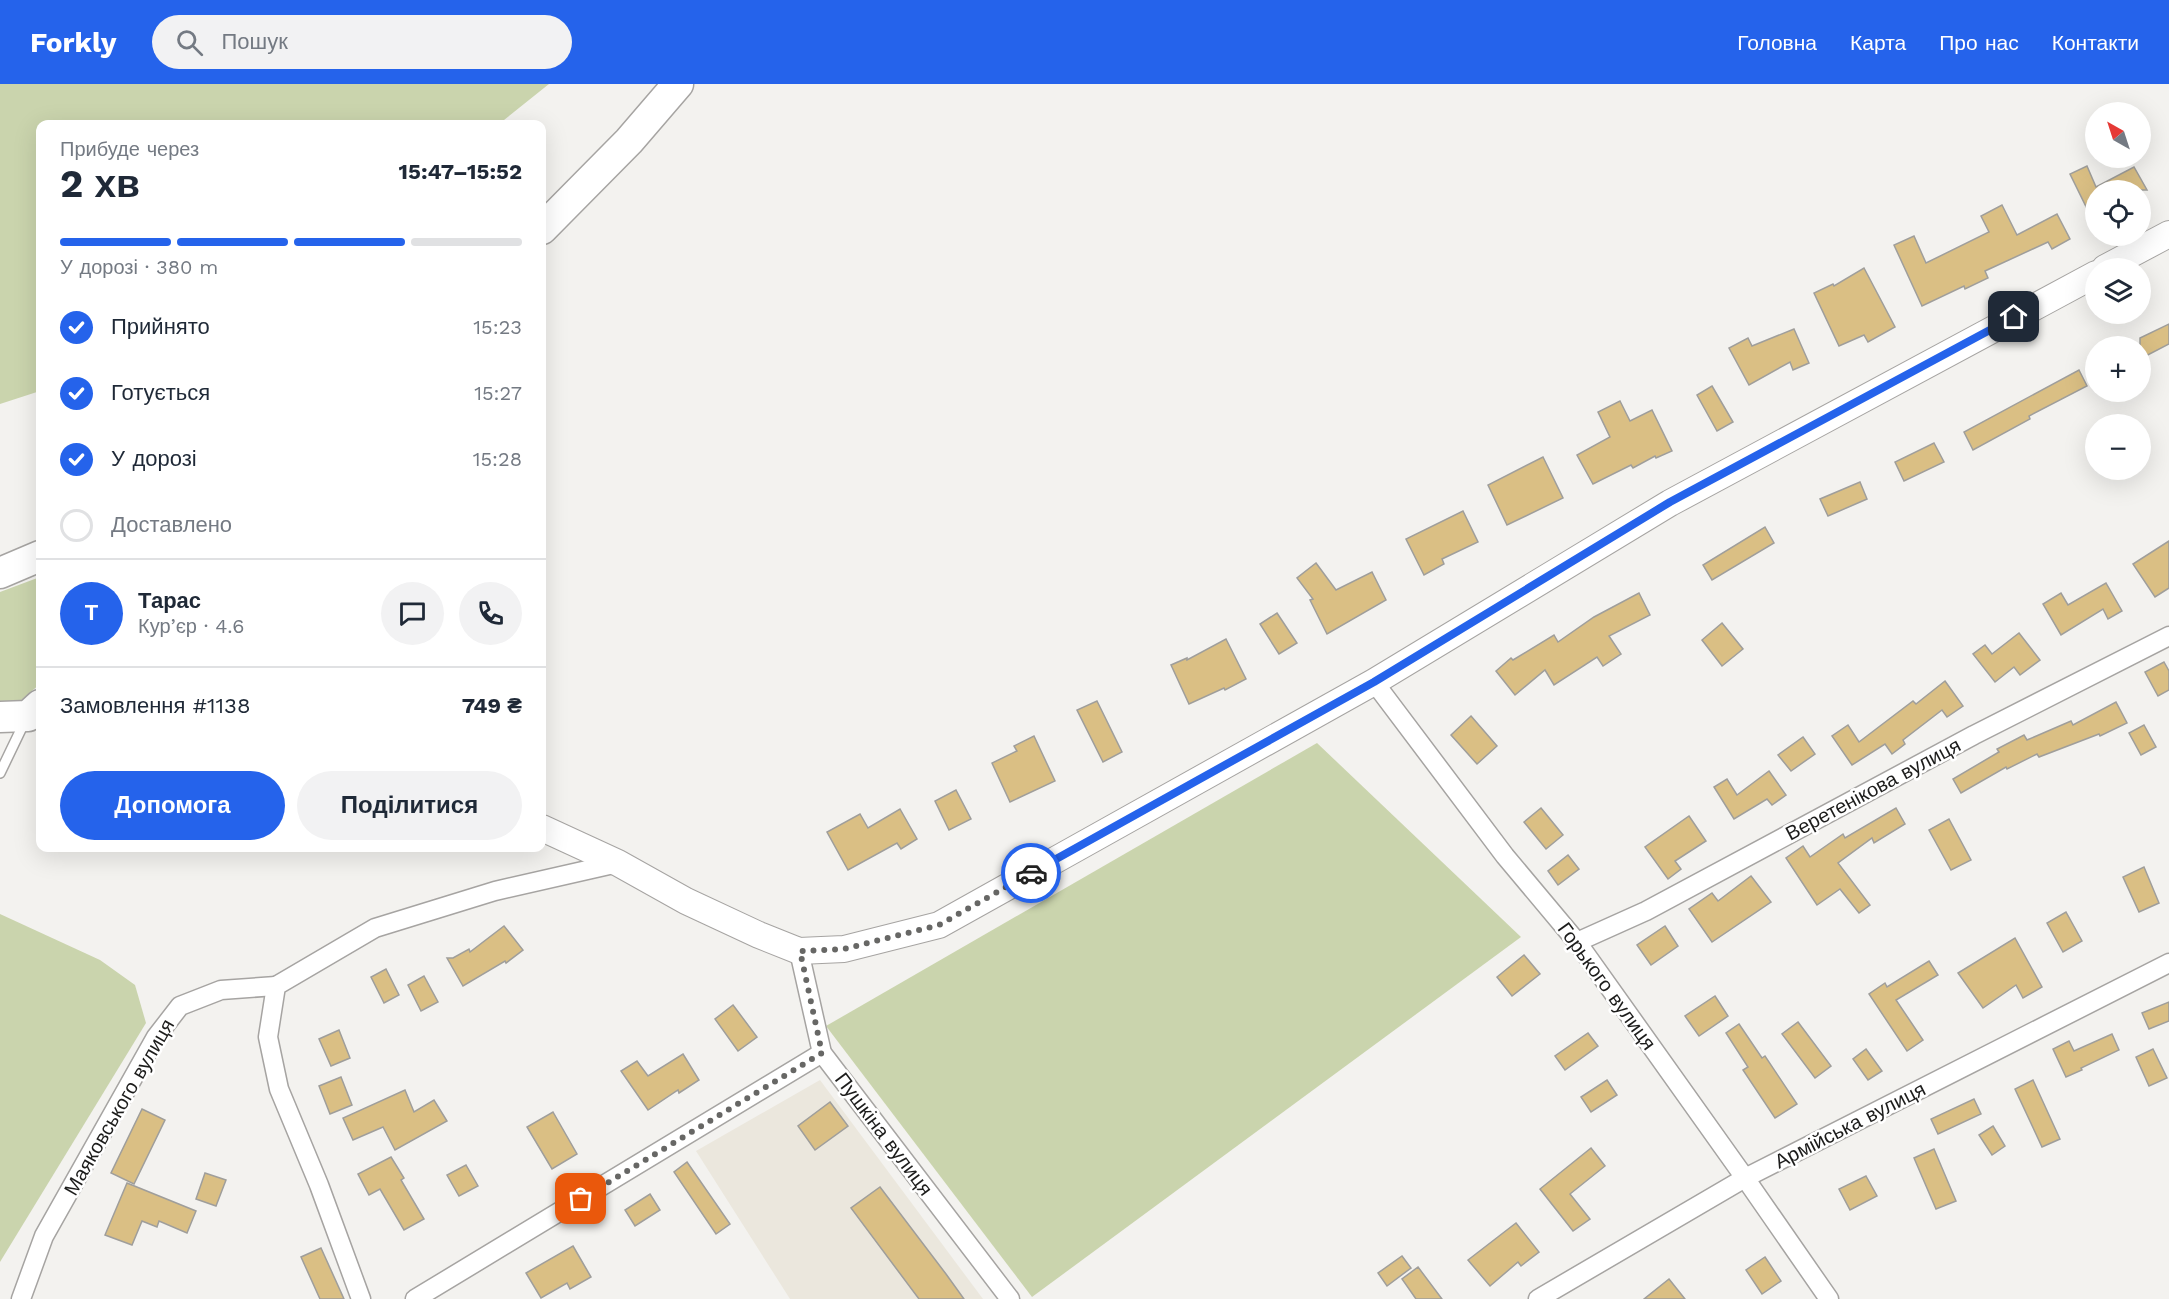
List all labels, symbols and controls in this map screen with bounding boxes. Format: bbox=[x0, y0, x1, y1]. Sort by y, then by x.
search box bbox=[152, 15, 572, 69]
text: Forkly bbox=[30, 26, 116, 59]
icon: search bbox=[173, 26, 206, 59]
text: Пошук bbox=[221, 29, 288, 54]
text: Головна bbox=[1737, 30, 1817, 55]
text: Карта bbox=[1850, 30, 1906, 55]
text: Про нас bbox=[1939, 30, 2019, 55]
text: Контакти bbox=[2052, 30, 2139, 55]
north arrow bbox=[2085, 102, 2151, 168]
map controls bbox=[2085, 102, 2151, 480]
text: Прибуде через bbox=[60, 137, 199, 161]
text: 15:47–15:52 bbox=[399, 159, 522, 184]
text: 2 хв bbox=[60, 161, 140, 206]
button: locate bbox=[2085, 180, 2151, 246]
text: У дорозі · 380 m bbox=[60, 255, 218, 279]
button: layers bbox=[2085, 258, 2151, 324]
pin bbox=[1988, 291, 2039, 342]
icon: home bbox=[1997, 300, 2030, 333]
icon: check bbox=[60, 311, 93, 344]
text: Прийнято bbox=[111, 314, 210, 339]
text: 15:23 bbox=[473, 315, 522, 339]
button: + bbox=[2085, 336, 2151, 402]
icon: check bbox=[60, 377, 93, 410]
text: Готується bbox=[111, 380, 210, 405]
text: 15:27 bbox=[474, 381, 522, 405]
button: − bbox=[2085, 414, 2151, 480]
icon: check bbox=[60, 443, 93, 476]
text: У дорозі bbox=[111, 446, 197, 471]
text: 15:28 bbox=[473, 447, 522, 471]
text: Доставлено bbox=[111, 512, 232, 537]
button: chat bbox=[381, 582, 444, 645]
button: phone bbox=[459, 582, 522, 645]
text: Тарас bbox=[138, 588, 201, 613]
text: Т bbox=[85, 600, 98, 625]
text: Кур’єр · 4.6 bbox=[138, 614, 244, 638]
text: Замовлення #1138 bbox=[60, 693, 250, 718]
text: 749 ₴ bbox=[462, 693, 522, 718]
street label: Веретенікова вулиця bbox=[1781, 733, 1965, 845]
button: Допомога bbox=[60, 771, 285, 840]
button: Поділитися bbox=[297, 771, 522, 840]
courier bbox=[1001, 843, 1061, 903]
icon: car bbox=[1015, 857, 1048, 890]
street label: Горького вулиця bbox=[1553, 917, 1661, 1055]
street label: Маяковського вулиця bbox=[59, 1015, 179, 1199]
street label: Пушкіна вулиця bbox=[830, 1068, 938, 1200]
street label: Армійська вулиця bbox=[1770, 1077, 1930, 1173]
pin bbox=[555, 1173, 606, 1224]
icon: bag bbox=[564, 1182, 597, 1215]

